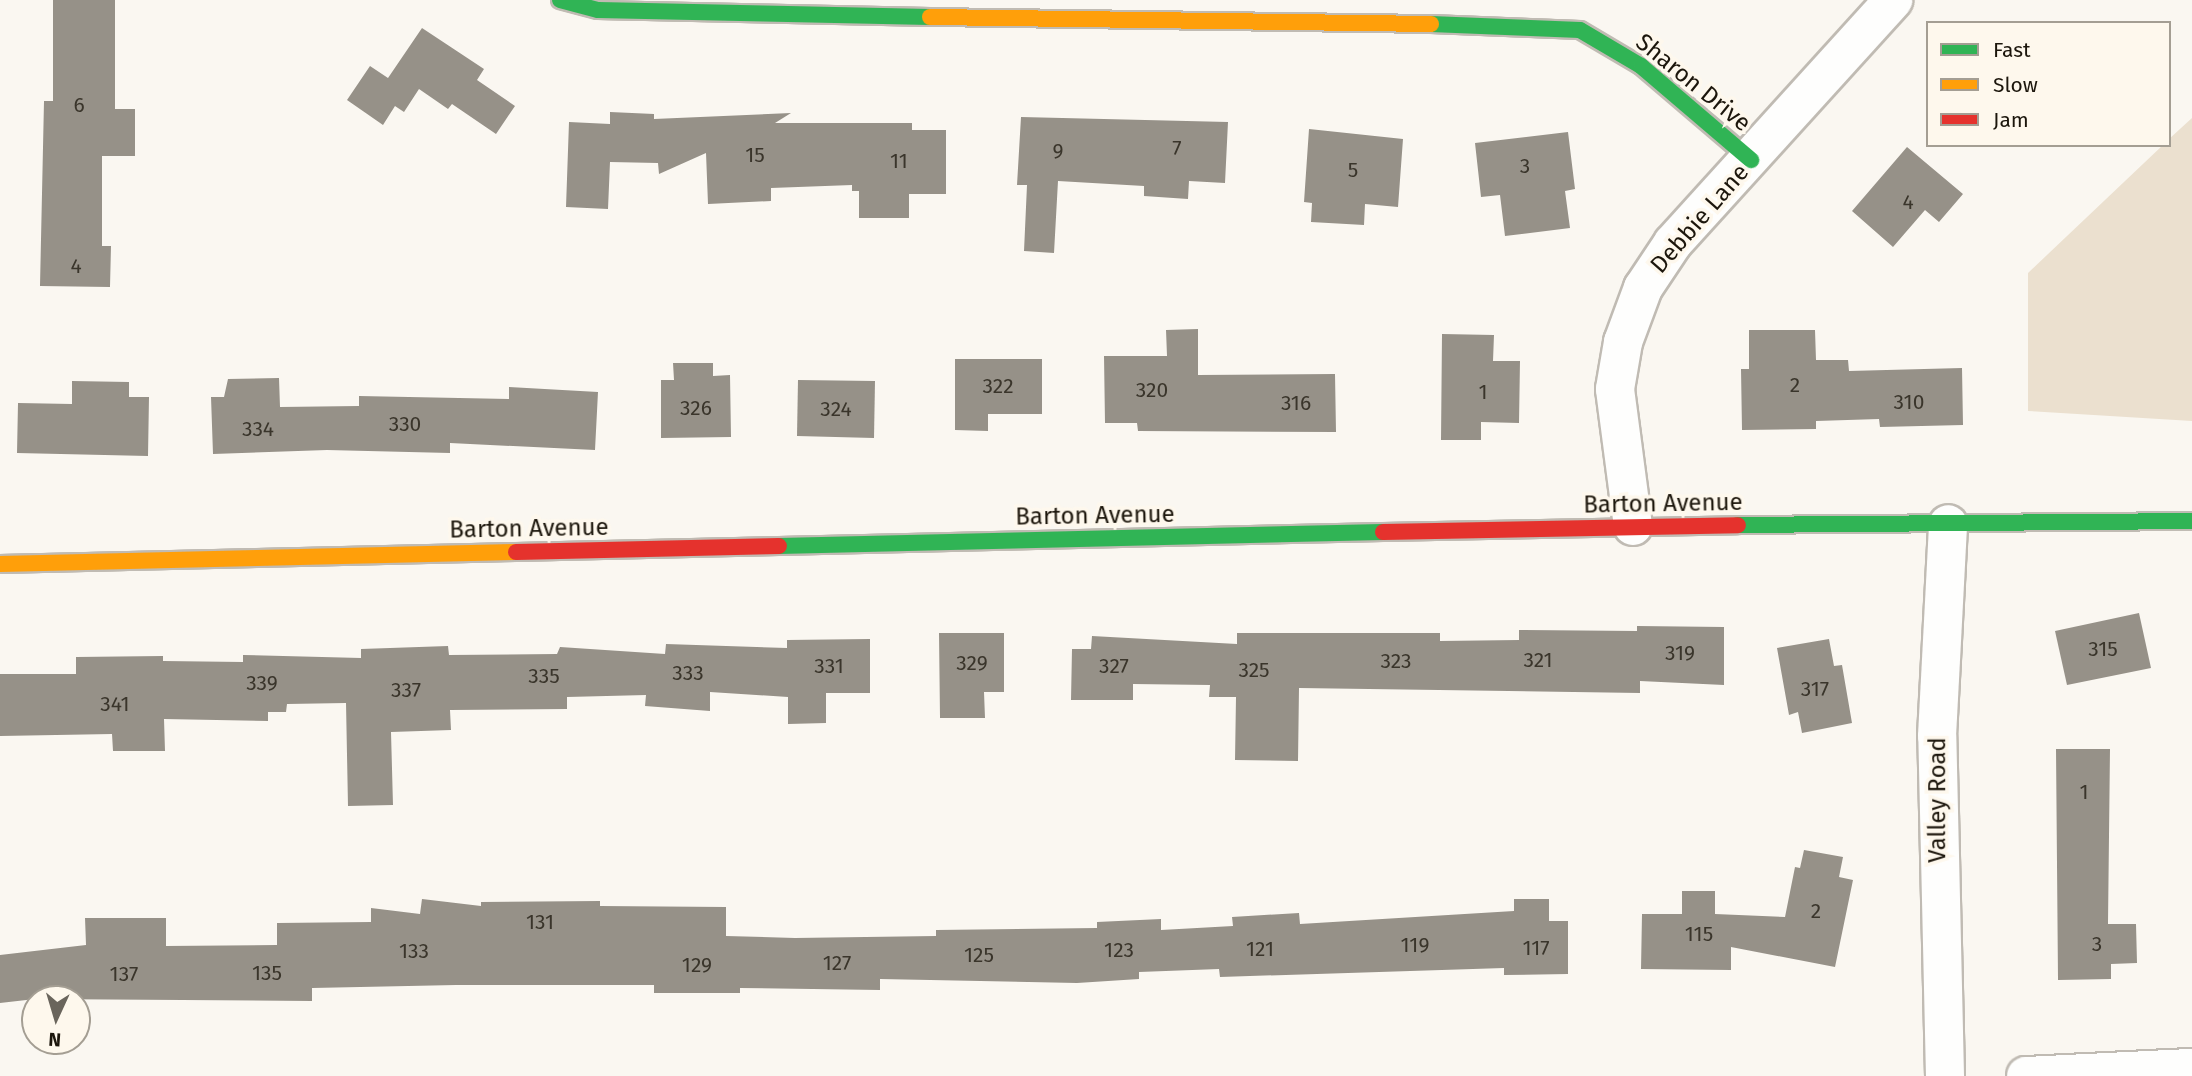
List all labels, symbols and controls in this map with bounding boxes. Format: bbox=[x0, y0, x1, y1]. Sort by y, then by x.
legend bbox=[1926, 21, 2171, 147]
street label: Sharon Drive bbox=[1630, 28, 1756, 138]
text: Fast bbox=[1993, 37, 2031, 63]
text: Slow bbox=[1993, 72, 2038, 98]
house number: 6 bbox=[73, 92, 85, 118]
text: Jam bbox=[1993, 107, 2029, 133]
house number: 7 bbox=[1172, 135, 1182, 161]
house number: 9 bbox=[1052, 138, 1064, 164]
house number: 15 bbox=[745, 142, 765, 168]
house number: 11 bbox=[890, 148, 908, 174]
house number: 3 bbox=[1520, 153, 1530, 179]
house number: 5 bbox=[1348, 157, 1358, 183]
street label: Debbie Lane bbox=[1645, 159, 1755, 279]
house number: 4 bbox=[1902, 189, 1914, 215]
house number: 4 bbox=[70, 253, 82, 279]
house number: 2 bbox=[1790, 372, 1800, 398]
house number: 322 bbox=[982, 373, 1014, 399]
house number: 320 bbox=[1136, 377, 1168, 403]
house number: 1 bbox=[1478, 379, 1488, 405]
house number: 310 bbox=[1894, 389, 1924, 415]
house number: 316 bbox=[1281, 390, 1311, 416]
house number: 326 bbox=[680, 395, 712, 421]
house number: 324 bbox=[820, 396, 852, 422]
house number: 330 bbox=[389, 411, 421, 437]
house number: 334 bbox=[242, 416, 274, 442]
street label: Barton Avenue bbox=[1583, 488, 1743, 520]
street label: Barton Avenue bbox=[1015, 500, 1175, 532]
street label: Barton Avenue bbox=[449, 513, 609, 545]
house number: 315 bbox=[2088, 636, 2118, 662]
house number: 319 bbox=[1665, 640, 1695, 666]
house number: 321 bbox=[1523, 647, 1553, 673]
house number: 323 bbox=[1380, 648, 1412, 674]
house number: 329 bbox=[956, 650, 988, 676]
house number: 331 bbox=[814, 653, 844, 679]
house number: 327 bbox=[1099, 653, 1129, 679]
house number: 325 bbox=[1238, 657, 1270, 683]
house number: 333 bbox=[672, 660, 704, 686]
house number: 335 bbox=[528, 663, 560, 689]
house number: 339 bbox=[246, 670, 278, 696]
house number: 317 bbox=[1801, 676, 1829, 702]
house number: 337 bbox=[391, 677, 421, 703]
house number: 341 bbox=[100, 691, 130, 717]
street label: Valley Road bbox=[1924, 737, 1952, 863]
house number: 1 bbox=[2079, 779, 2089, 805]
house number: 2 bbox=[1811, 898, 1821, 924]
house number: 131 bbox=[526, 909, 554, 935]
house number: 115 bbox=[1685, 921, 1713, 947]
house number: 3 bbox=[2092, 931, 2102, 957]
house number: 119 bbox=[1401, 932, 1429, 958]
house number: 117 bbox=[1522, 935, 1550, 961]
house number: 121 bbox=[1246, 936, 1274, 962]
house number: 123 bbox=[1104, 937, 1134, 963]
house number: 133 bbox=[399, 938, 429, 964]
house number: 125 bbox=[964, 942, 994, 968]
house number: 127 bbox=[823, 950, 851, 976]
house number: 129 bbox=[682, 952, 712, 978]
house number: 135 bbox=[252, 960, 282, 986]
house number: 137 bbox=[110, 961, 138, 987]
north arrow bbox=[21, 985, 91, 1055]
text: N bbox=[48, 1028, 62, 1051]

